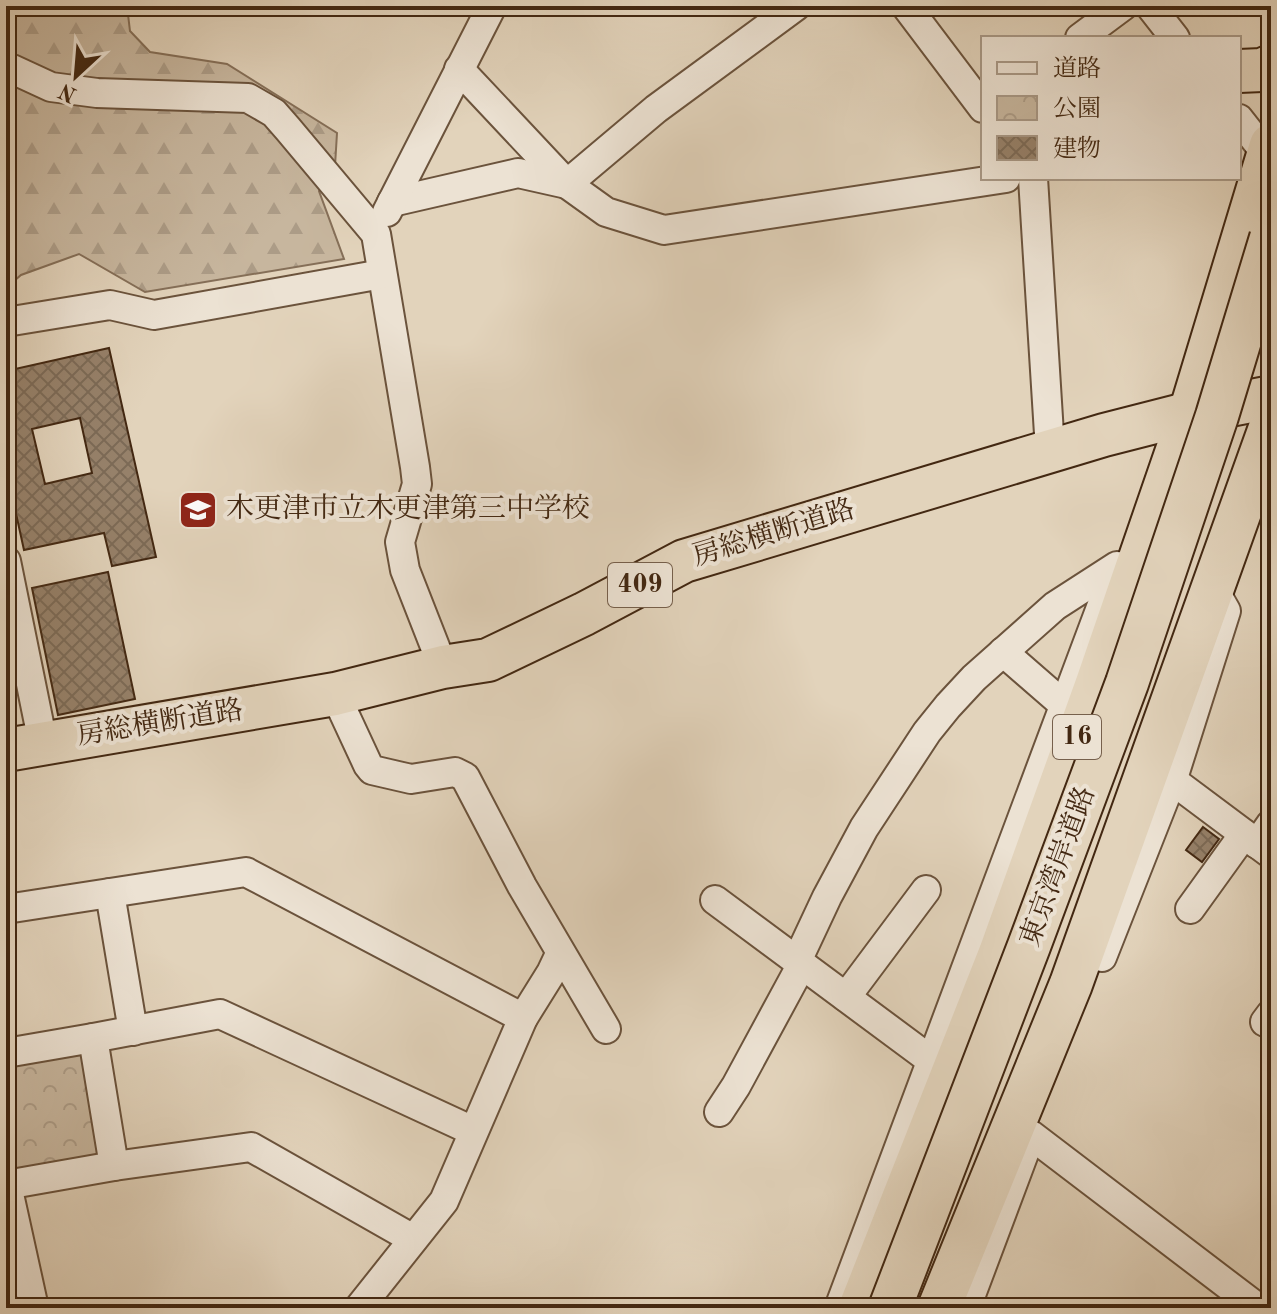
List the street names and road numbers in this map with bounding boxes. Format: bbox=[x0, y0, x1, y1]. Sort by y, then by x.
street label: 房総横断道路 bbox=[689, 493, 858, 572]
road number: 409 bbox=[608, 563, 672, 607]
street label: 房総横断道路 bbox=[74, 694, 245, 751]
road number: 16 bbox=[1053, 715, 1101, 759]
street label: 東京湾岸道路 bbox=[1014, 782, 1101, 951]

